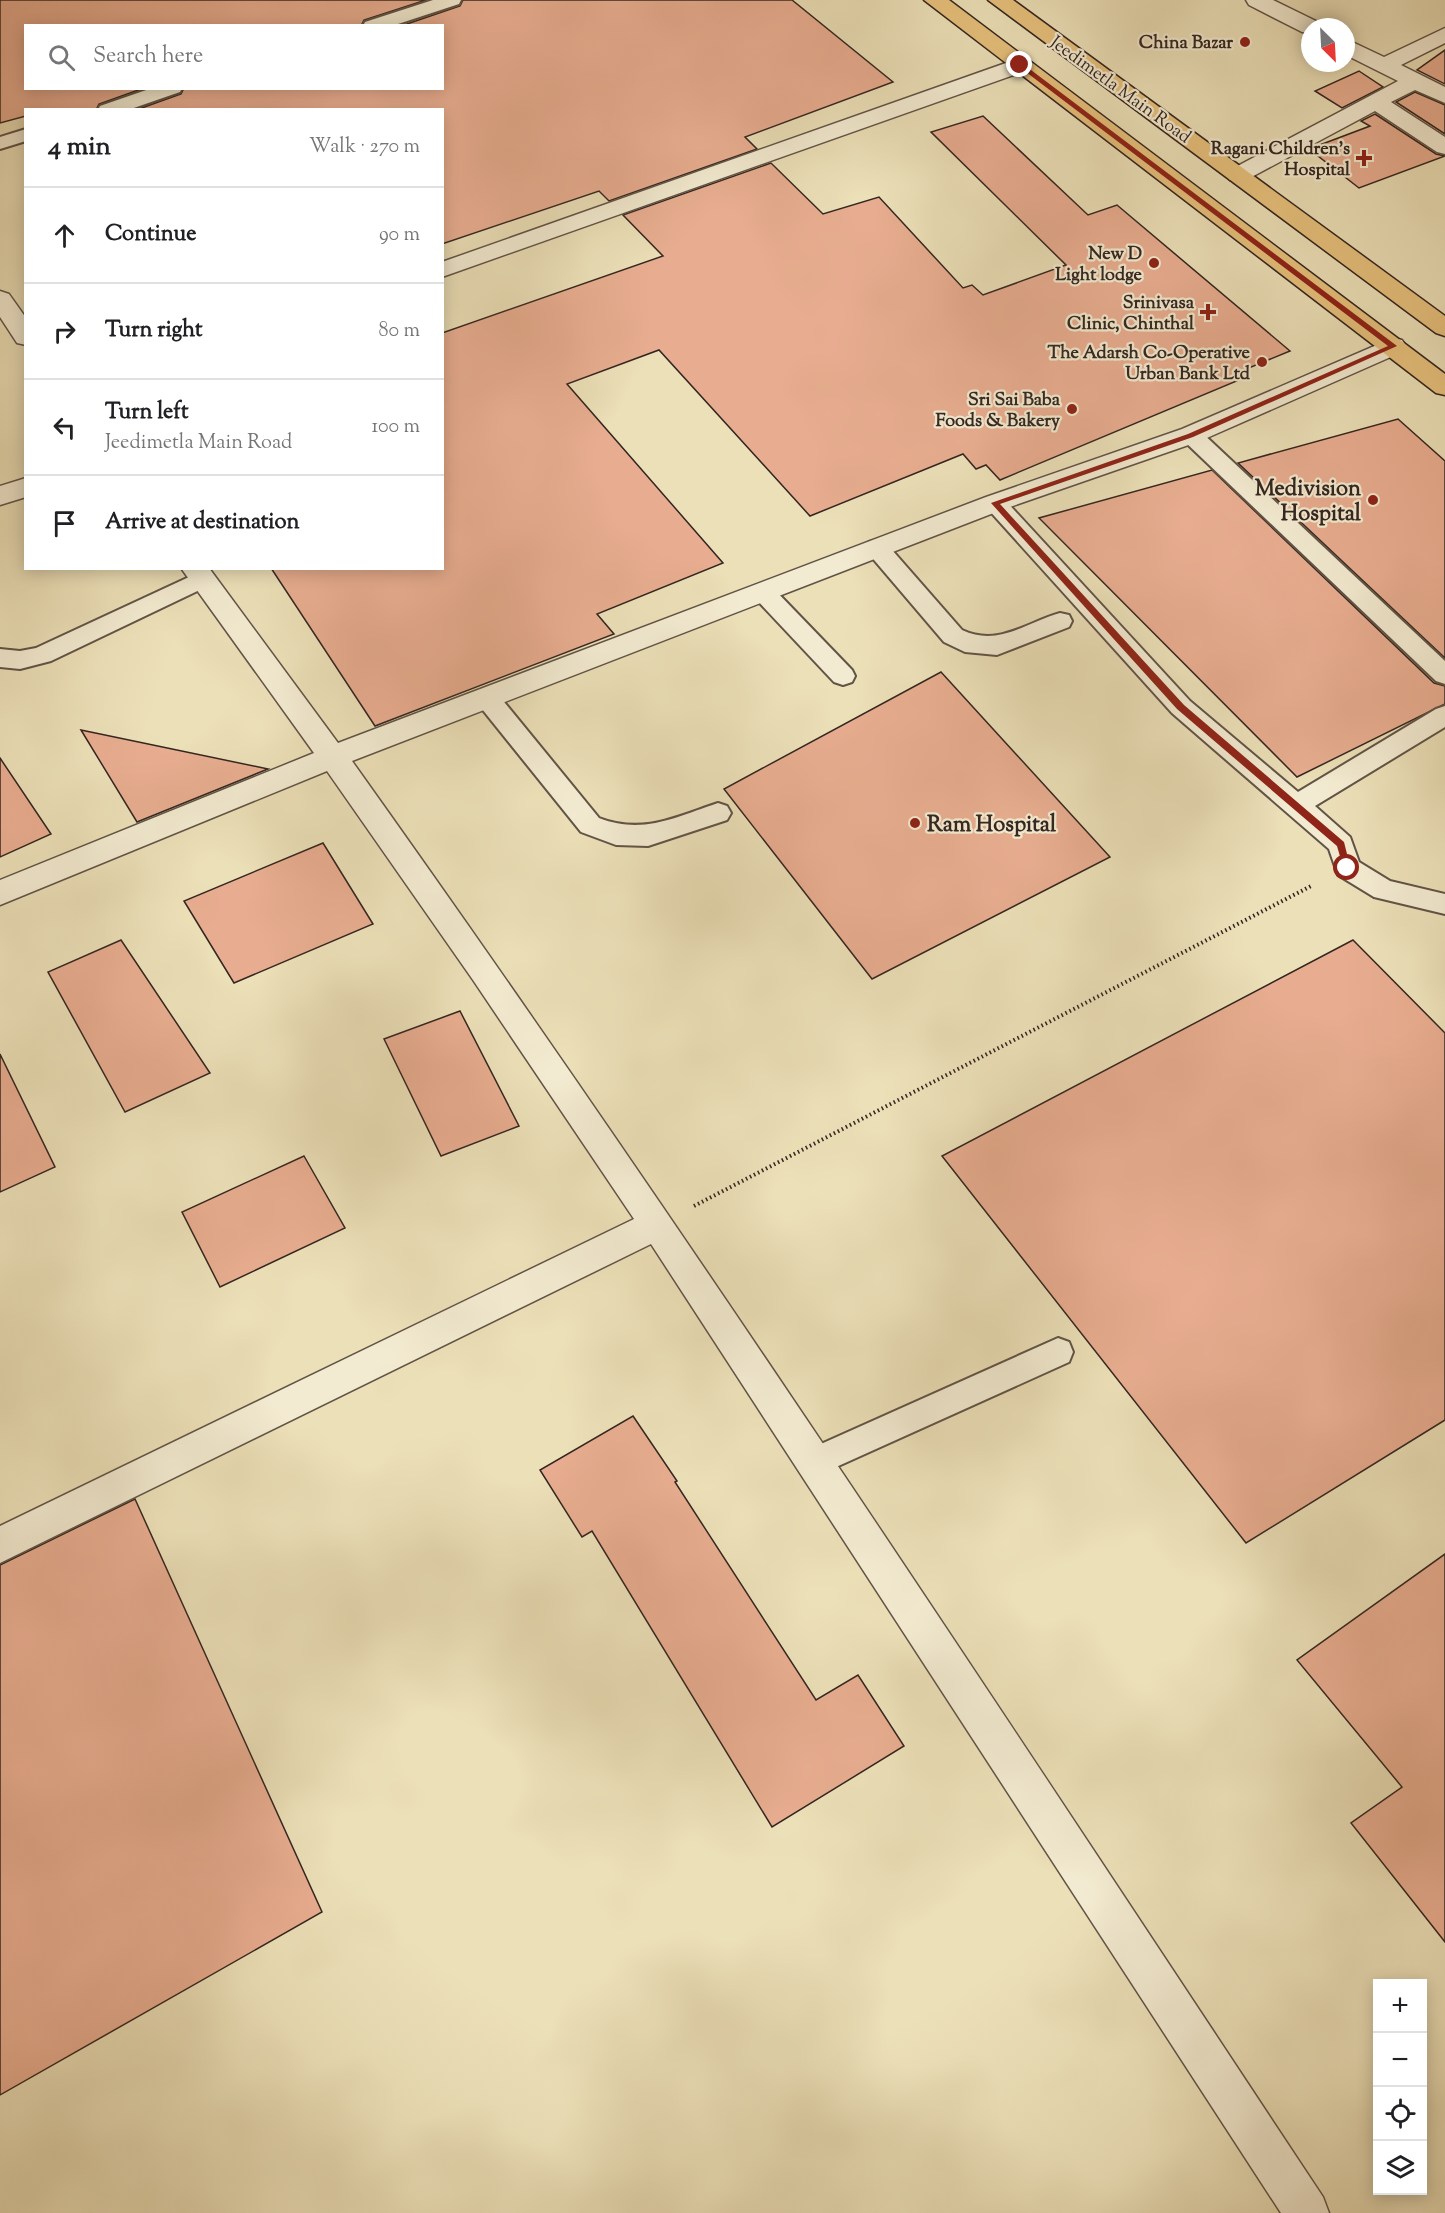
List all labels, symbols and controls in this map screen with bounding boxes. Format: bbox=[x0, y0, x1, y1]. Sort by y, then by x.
north arrow bbox=[1301, 18, 1355, 72]
search box bbox=[24, 24, 444, 90]
street label: Jeedimetla Main Road bbox=[1043, 30, 1196, 151]
place label: China Bazar bbox=[1139, 31, 1233, 57]
marker: China Bazar bbox=[1238, 35, 1252, 49]
icon: search bbox=[45, 41, 78, 74]
text: Search here bbox=[93, 41, 203, 73]
route end bbox=[1006, 51, 1032, 77]
text: 4 min bbox=[48, 129, 111, 166]
text: Walk · 270 m bbox=[309, 133, 420, 162]
place label: Ragani Children's Hospital bbox=[1211, 137, 1351, 184]
marker: Ragani Children's Hospital bbox=[1355, 149, 1373, 167]
icon: ahead bbox=[48, 219, 81, 252]
text: Continue bbox=[105, 219, 196, 251]
text: 90 m bbox=[379, 221, 420, 250]
place label: New D Light lodge bbox=[1055, 242, 1143, 289]
marker: New D Light lodge bbox=[1147, 256, 1161, 270]
place label: Srinivasa Clinic, Chinthal bbox=[1067, 291, 1195, 338]
marker: Srinivasa Clinic, Chinthal bbox=[1199, 303, 1217, 321]
icon: right bbox=[48, 315, 81, 348]
text: Turn right bbox=[105, 315, 202, 347]
text: 80 m bbox=[379, 317, 420, 346]
place label: The Adarsh Co-Operative Urban Bank Ltd bbox=[1048, 341, 1251, 388]
marker: The Adarsh Co-Operative Urban Bank Ltd bbox=[1255, 355, 1269, 369]
place label: Sri Sai Baba Foods & Bakery bbox=[935, 388, 1061, 435]
text: Turn left bbox=[105, 397, 188, 429]
marker: Sri Sai Baba Foods & Bakery bbox=[1065, 402, 1079, 416]
icon: left bbox=[48, 411, 81, 444]
text: 100 m bbox=[371, 413, 420, 442]
text: Jeedimetla Main Road bbox=[105, 429, 292, 458]
place label: Medivision Hospital bbox=[1255, 474, 1362, 531]
marker: Medivision Hospital bbox=[1366, 493, 1380, 507]
icon: arrive bbox=[48, 507, 81, 540]
text: Arrive at destination bbox=[105, 507, 300, 539]
place label: Ram Hospital bbox=[927, 810, 1057, 842]
marker: Ram Hospital bbox=[908, 816, 922, 830]
route start bbox=[1333, 854, 1359, 880]
map controls bbox=[1373, 1979, 1427, 2195]
button: + bbox=[1373, 1979, 1427, 2033]
button: − bbox=[1373, 2033, 1427, 2087]
button: locate bbox=[1373, 2087, 1427, 2141]
button: layers bbox=[1373, 2141, 1427, 2195]

